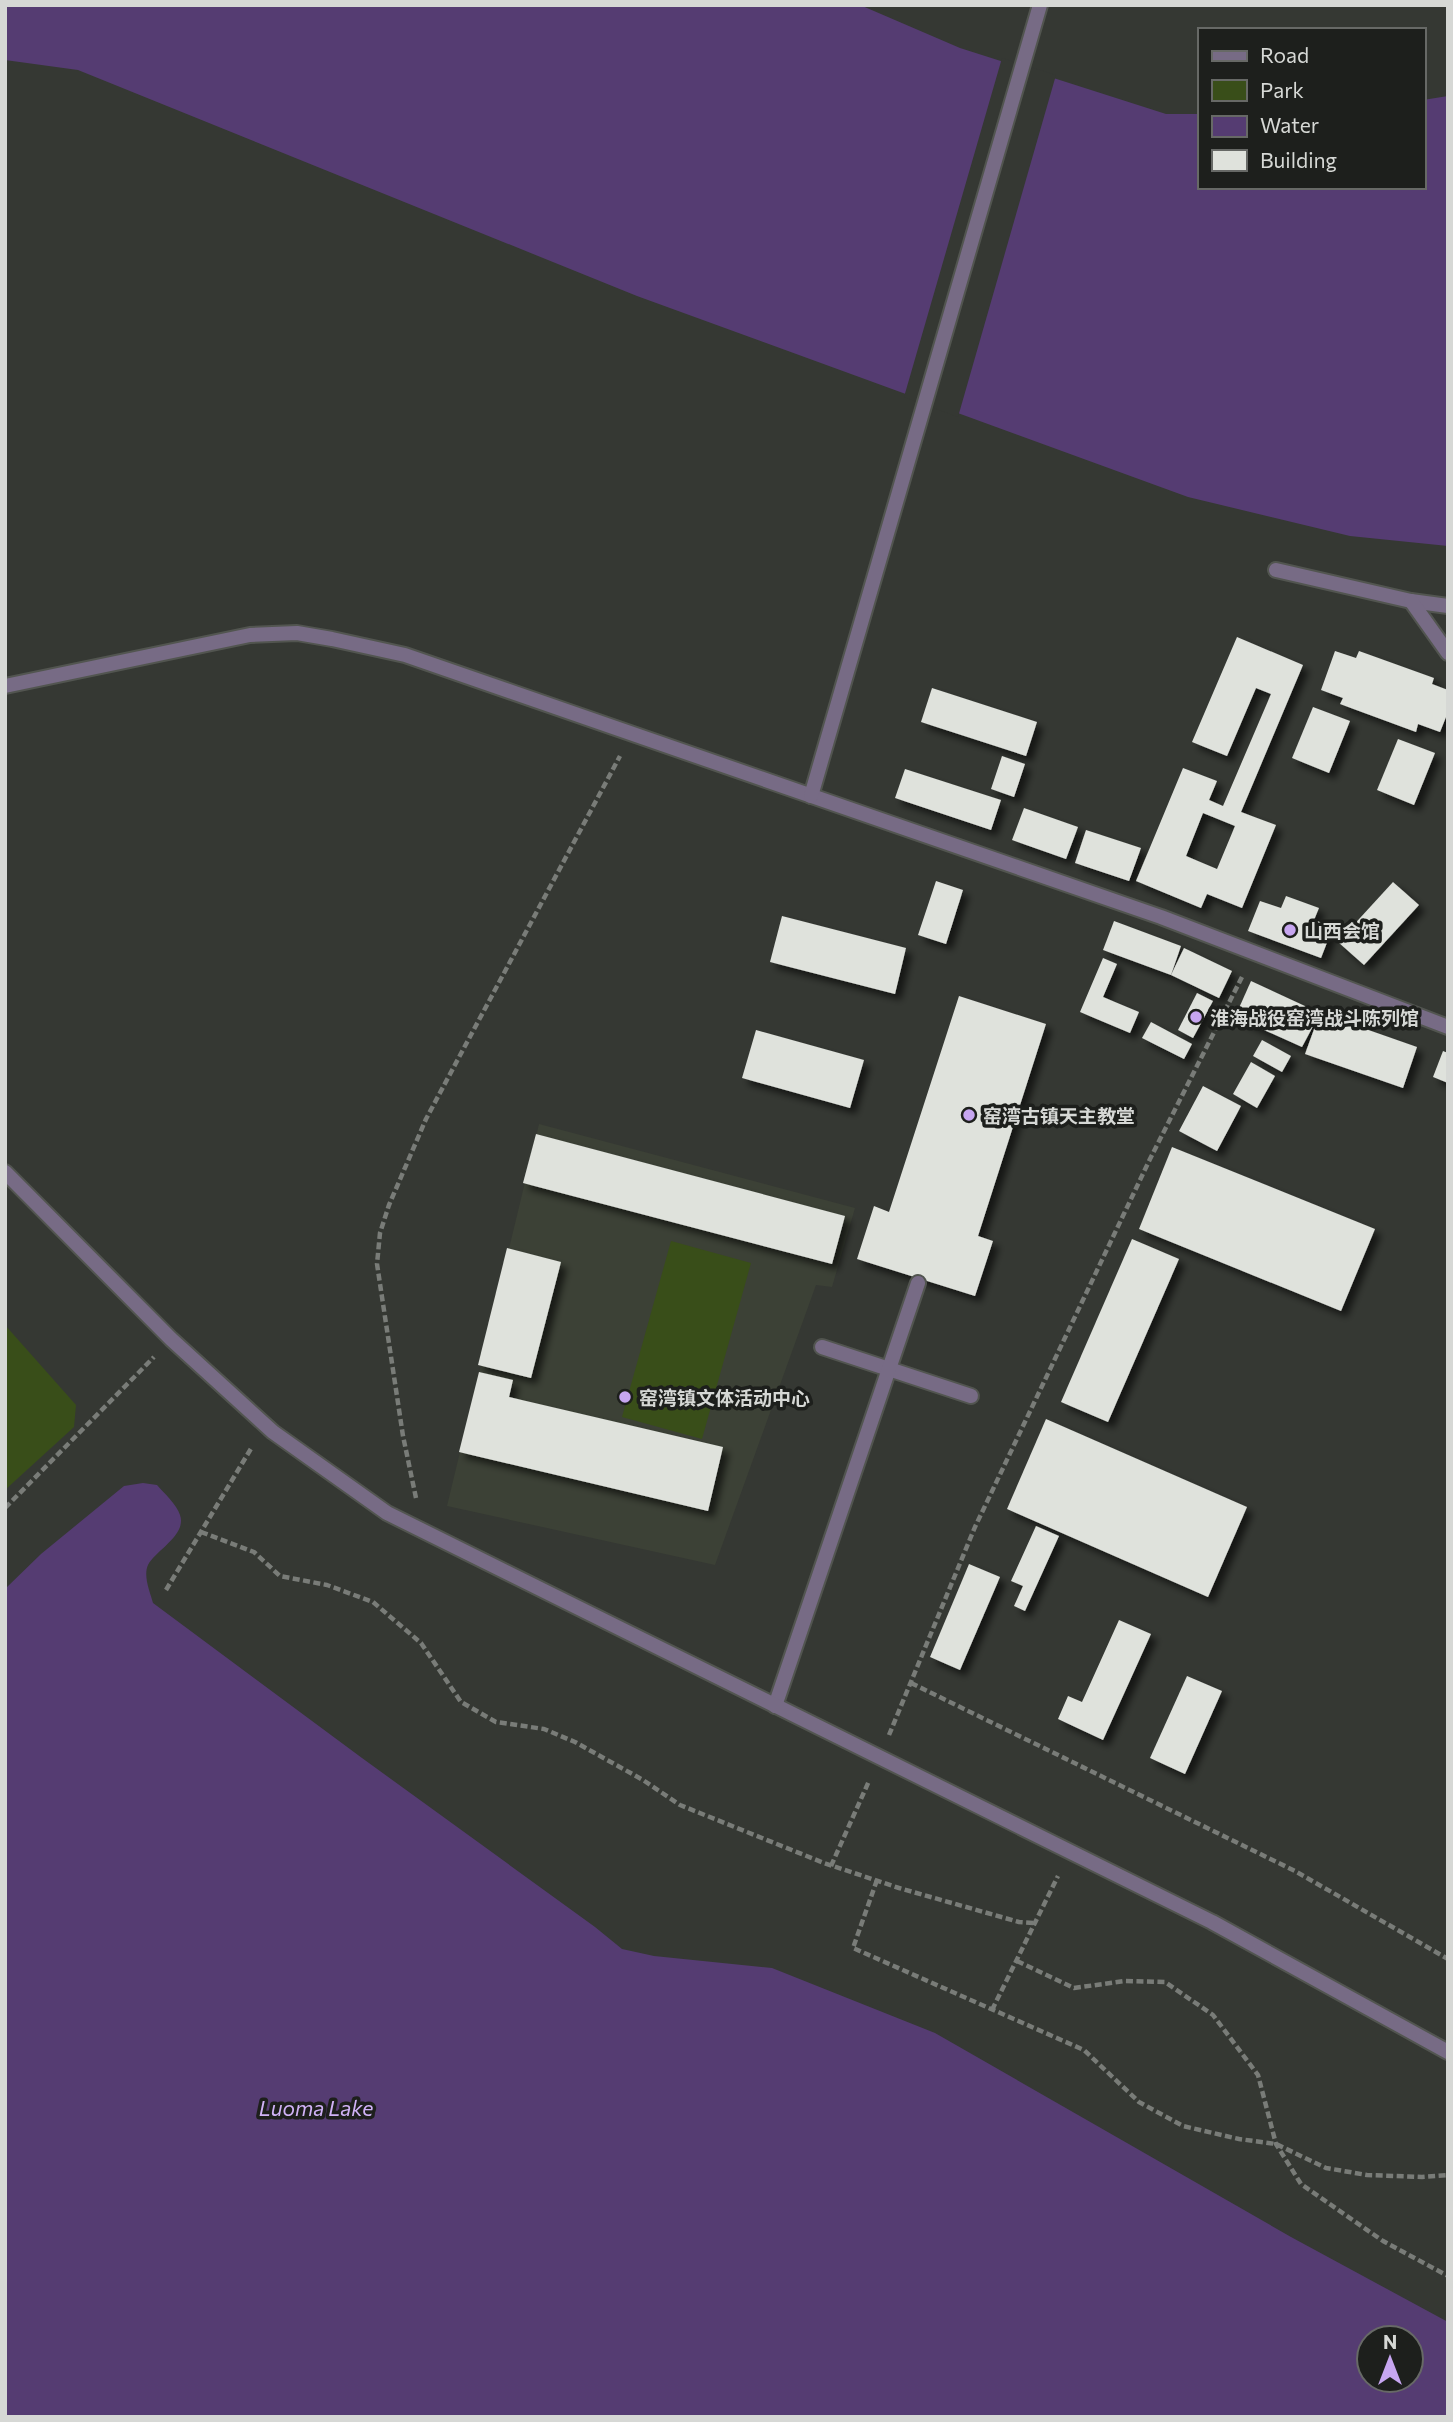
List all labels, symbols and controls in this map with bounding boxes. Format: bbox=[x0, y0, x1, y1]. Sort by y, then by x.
legend bbox=[1198, 28, 1425, 189]
text: Road bbox=[1260, 42, 1309, 67]
text: Park bbox=[1260, 77, 1304, 102]
text: Water bbox=[1260, 112, 1319, 137]
text: Building bbox=[1260, 147, 1337, 172]
place label: 山西会馆 bbox=[1304, 919, 1380, 942]
marker: 山西会馆 bbox=[1282, 922, 1298, 938]
place label: 淮海战役窑湾战斗陈列馆 bbox=[1210, 1006, 1419, 1029]
marker: 淮海战役窑湾战斗陈列馆 bbox=[1188, 1009, 1204, 1025]
place label: 窑湾古镇天主教堂 bbox=[983, 1104, 1135, 1127]
marker: 窑湾古镇天主教堂 bbox=[961, 1107, 977, 1123]
place label: 窑湾镇文体活动中心 bbox=[639, 1386, 810, 1409]
marker: 窑湾镇文体活动中心 bbox=[617, 1389, 633, 1405]
water label: Luoma Lake bbox=[259, 2095, 373, 2120]
north arrow bbox=[1355, 2324, 1425, 2394]
text: N bbox=[1383, 2330, 1397, 2353]

